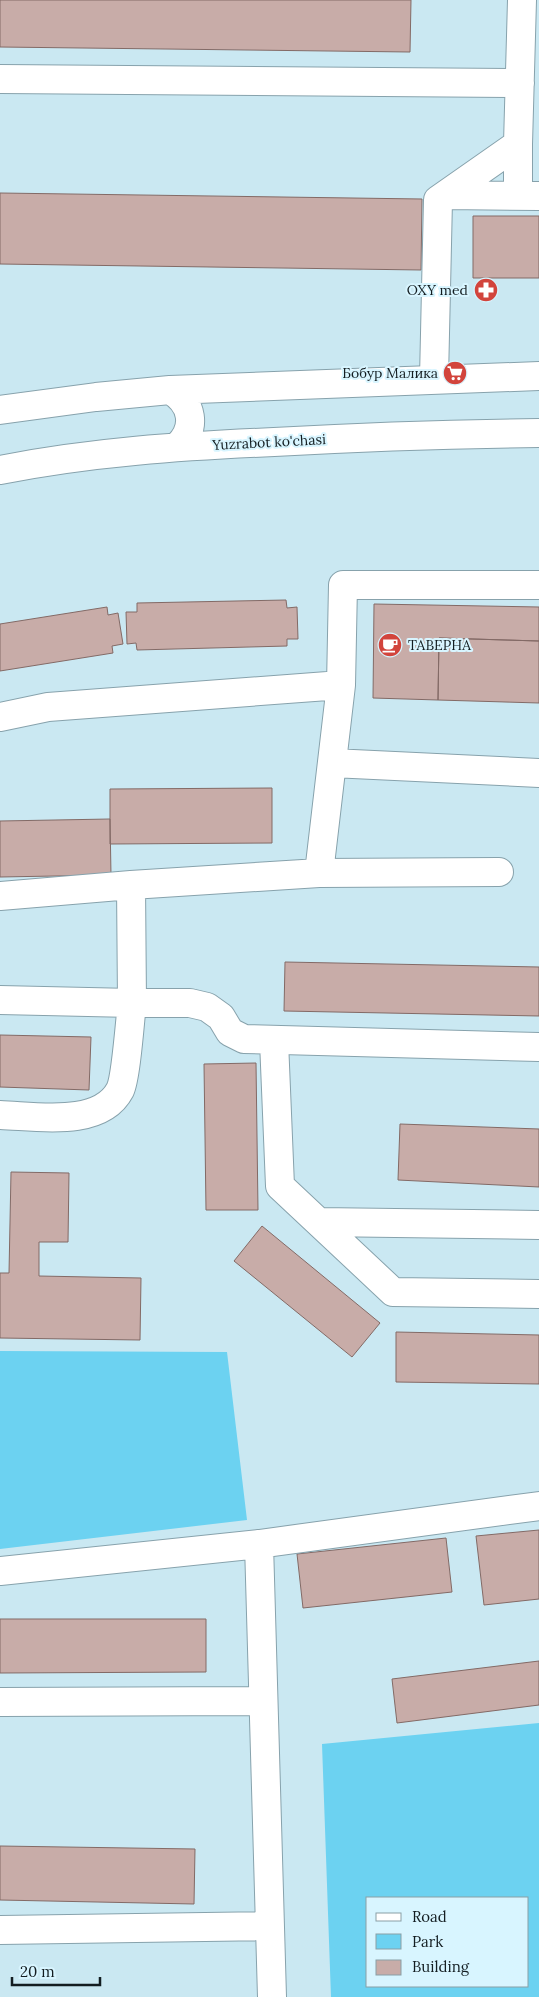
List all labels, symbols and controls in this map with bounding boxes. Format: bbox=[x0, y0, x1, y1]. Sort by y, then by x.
pharmacy icon: OXY med bbox=[473, 277, 499, 303]
place label: OXY med bbox=[407, 281, 468, 299]
supermarket icon: Бобур Малика bbox=[442, 360, 468, 386]
place label: Бобур Малика bbox=[342, 364, 438, 382]
street label: Yuzrabot ko'chasi bbox=[211, 430, 326, 454]
cafe icon: ТАВЕРНА bbox=[377, 632, 403, 658]
place label: ТАВЕРНА bbox=[408, 636, 471, 654]
legend bbox=[366, 1897, 529, 1987]
text: Road bbox=[412, 1907, 447, 1926]
text: Park bbox=[412, 1932, 443, 1951]
scale bar bbox=[12, 1954, 100, 1986]
text: Building bbox=[412, 1957, 470, 1976]
text: 20 m bbox=[20, 1962, 55, 1981]

